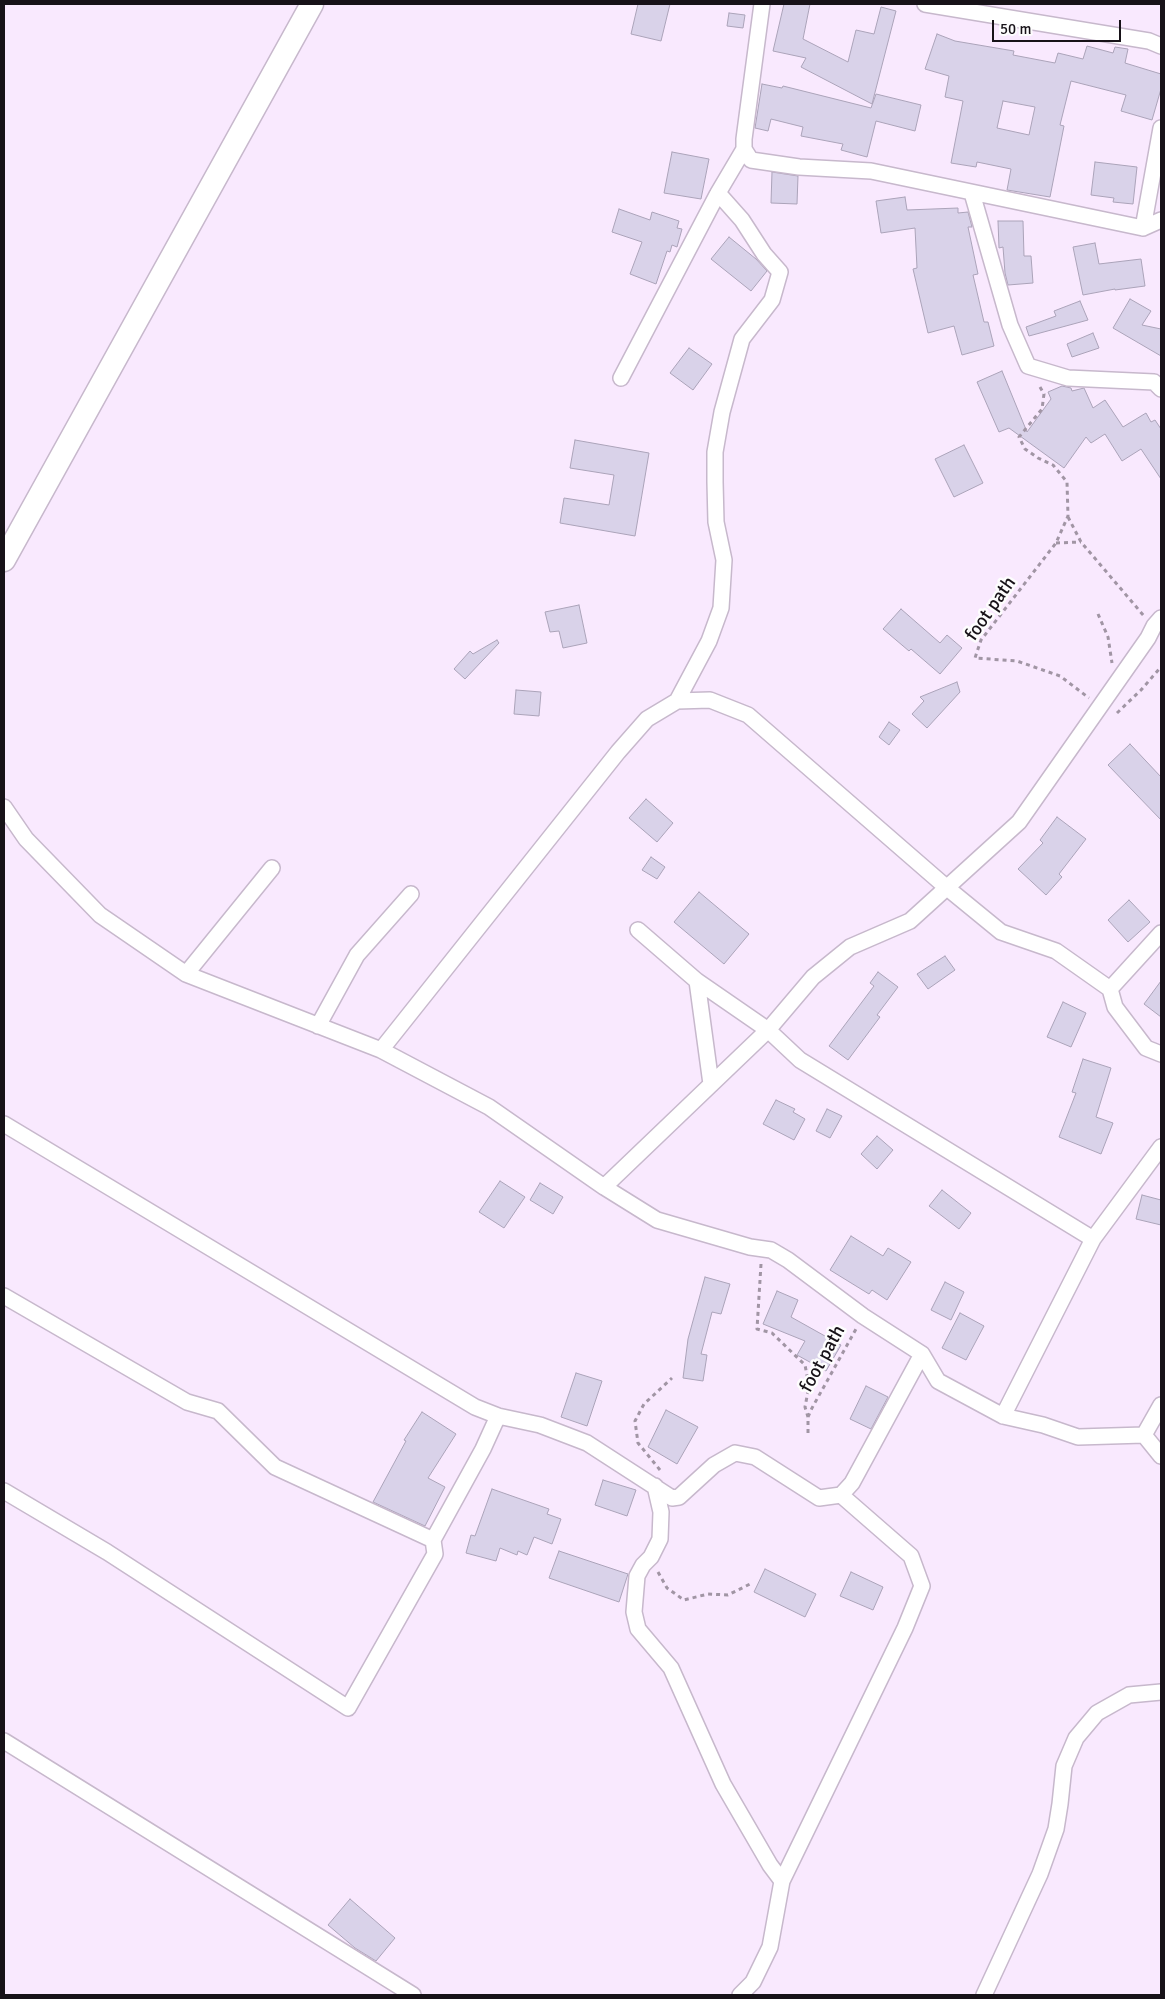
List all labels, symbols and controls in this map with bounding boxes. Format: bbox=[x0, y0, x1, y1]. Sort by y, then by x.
scale bar bbox=[995, 10, 1124, 42]
text: 50 m bbox=[1000, 20, 1031, 38]
street label: foot path bbox=[961, 573, 1021, 645]
street label: foot path bbox=[795, 1322, 851, 1396]

